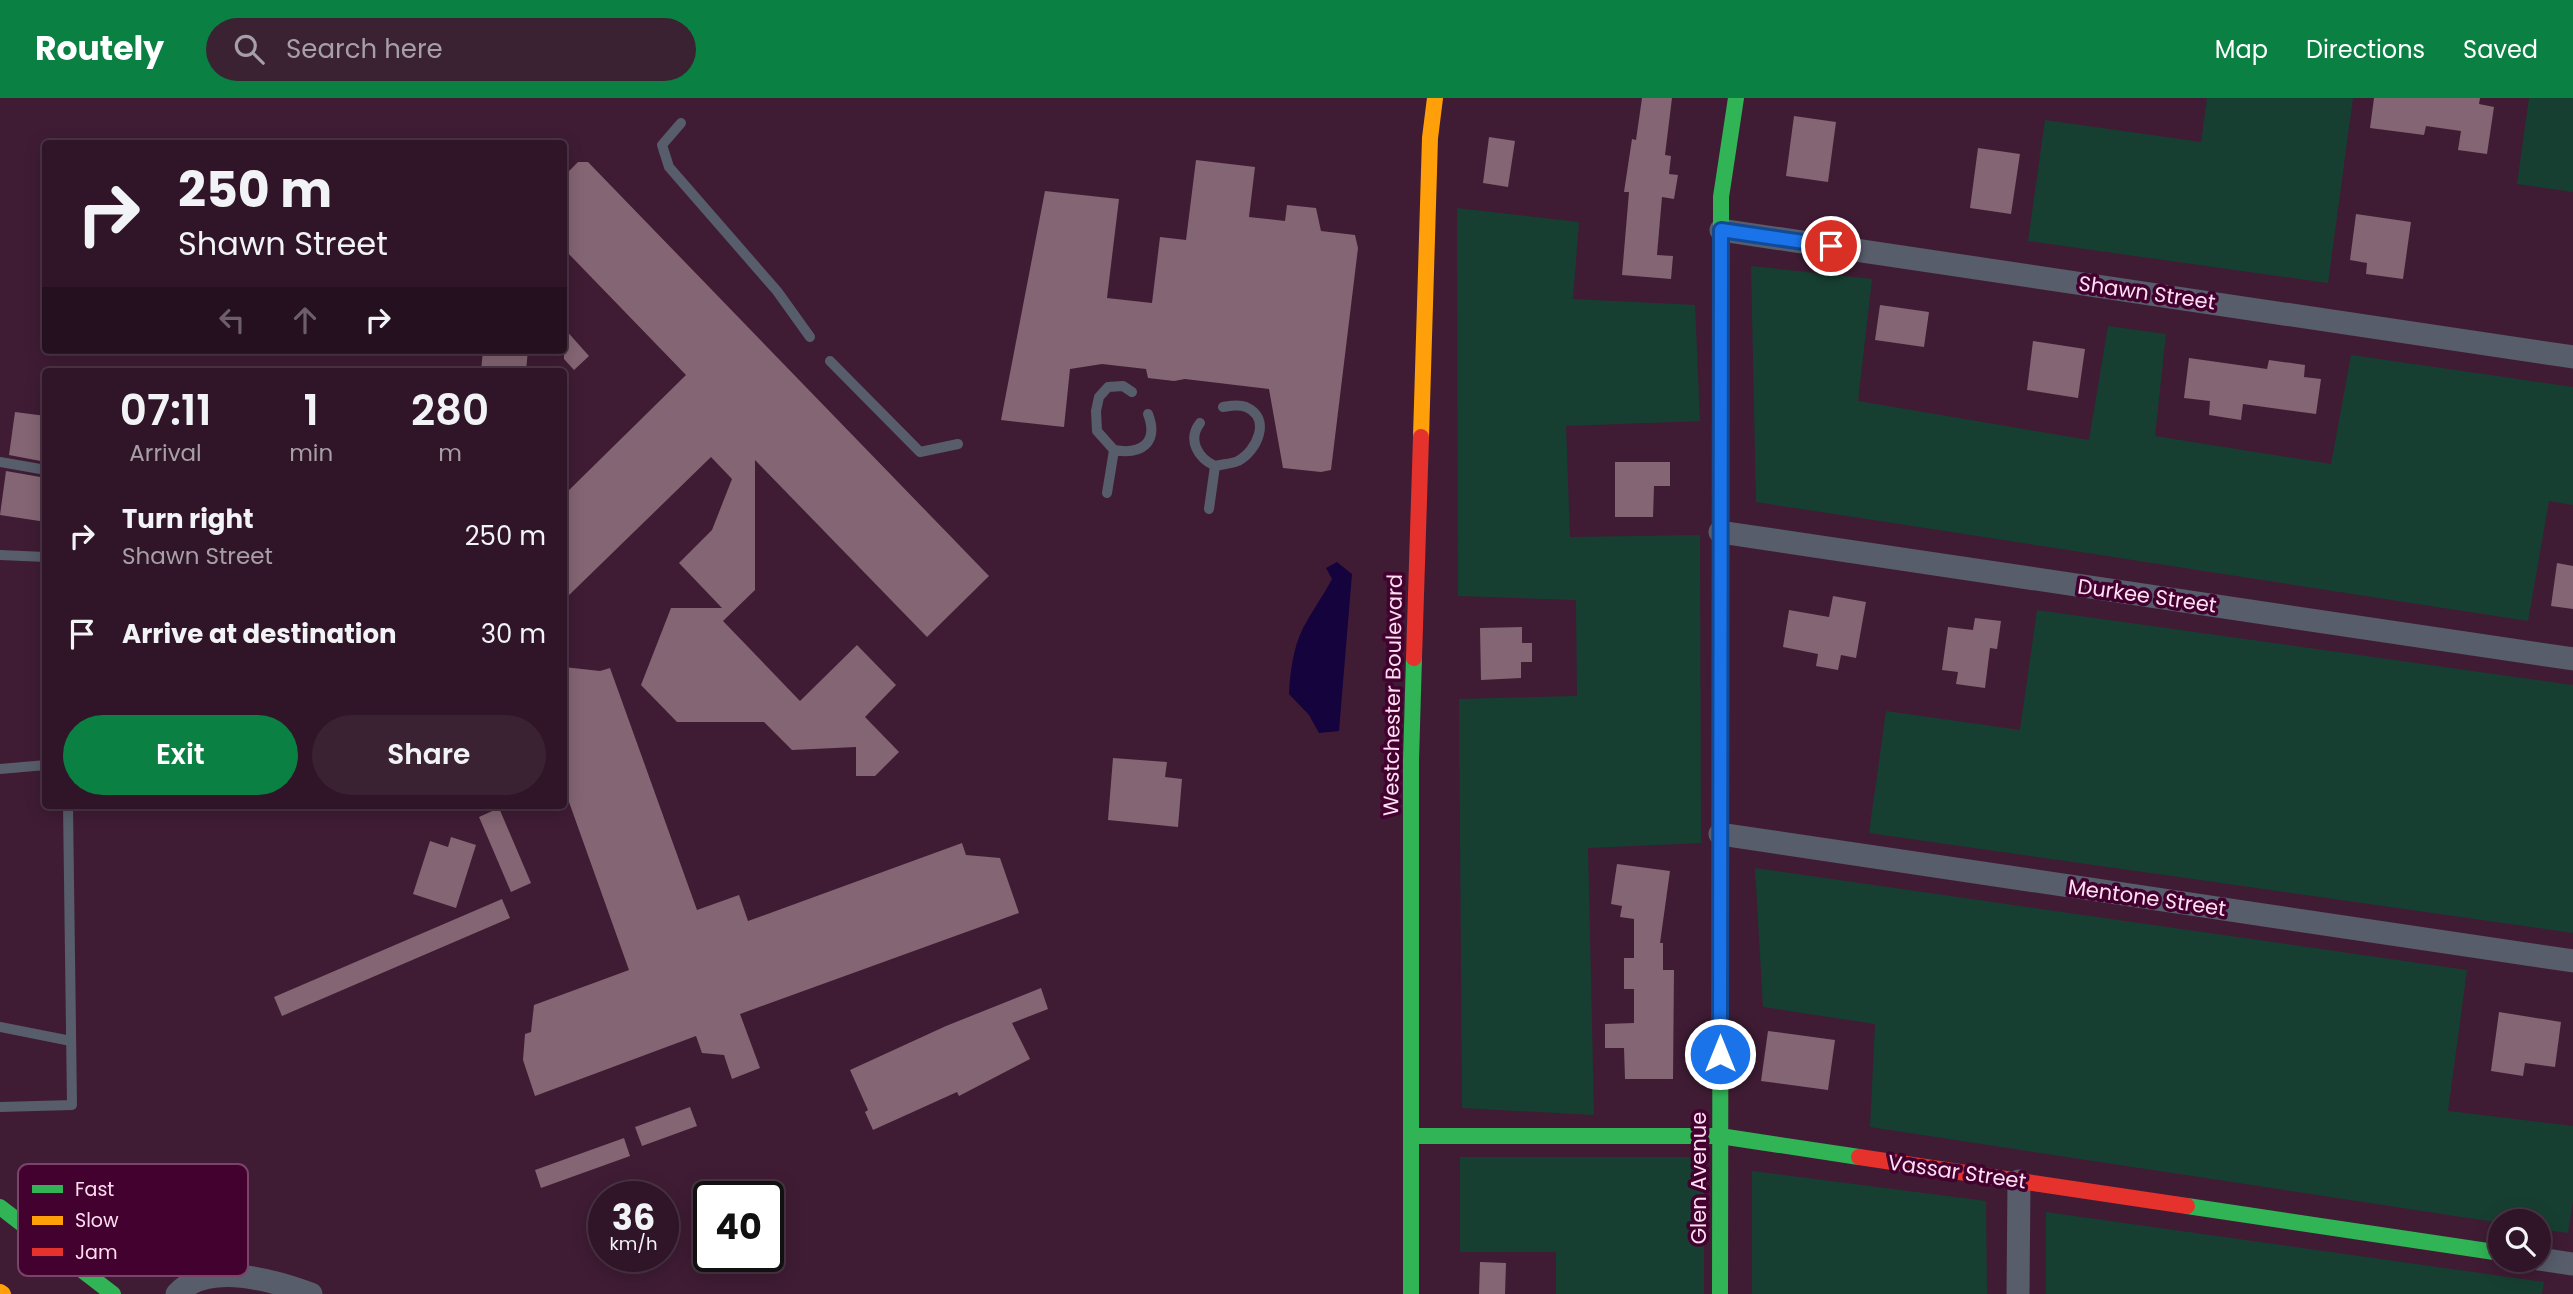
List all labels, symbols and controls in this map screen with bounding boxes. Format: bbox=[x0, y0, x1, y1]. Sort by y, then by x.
search box bbox=[206, 18, 696, 81]
text: Routely bbox=[35, 25, 164, 72]
icon: search bbox=[230, 30, 268, 68]
text: Search here bbox=[286, 31, 443, 67]
text: Map bbox=[2215, 33, 2268, 66]
text: Directions bbox=[2306, 33, 2425, 66]
text: Saved bbox=[2463, 33, 2538, 66]
text: 250 m bbox=[178, 156, 332, 224]
icon: right bbox=[63, 168, 154, 259]
pin bbox=[1801, 216, 1861, 276]
text: Shawn Street bbox=[178, 221, 388, 266]
icon: arrive bbox=[1812, 227, 1850, 265]
street label: Shawn Street bbox=[2077, 269, 2217, 316]
icon: left bbox=[213, 301, 251, 339]
icon: ahead bbox=[286, 301, 324, 339]
icon: right bbox=[359, 301, 397, 339]
text: 07:11 bbox=[120, 381, 211, 440]
text: 1 bbox=[304, 381, 319, 440]
text: 280 bbox=[411, 381, 489, 440]
text: Arrival bbox=[129, 437, 202, 469]
text: min bbox=[289, 437, 333, 469]
text: m bbox=[438, 437, 462, 469]
text: Turn right bbox=[122, 501, 254, 537]
icon: right bbox=[63, 517, 101, 555]
text: 250 m bbox=[465, 518, 546, 554]
text: Shawn Street bbox=[122, 540, 273, 572]
street label: Durkee Street bbox=[2076, 571, 2218, 620]
street label: Westchester Boulevard bbox=[1376, 574, 1409, 816]
icon: arrive bbox=[63, 615, 101, 653]
text: Arrive at destination bbox=[122, 616, 397, 652]
text: 30 m bbox=[481, 616, 546, 652]
button: Exit bbox=[63, 715, 298, 795]
button: Share bbox=[312, 715, 546, 795]
street label: Mentone Street bbox=[2066, 872, 2228, 923]
position arrow bbox=[1683, 1017, 1757, 1091]
street label: Glen Avenue bbox=[1684, 1112, 1713, 1244]
street label: Vassar Street bbox=[1886, 1147, 2028, 1196]
legend bbox=[18, 1164, 248, 1276]
text: Fast bbox=[75, 1176, 114, 1203]
speed limit sign: 40 bbox=[693, 1181, 784, 1272]
text: 36 bbox=[612, 1193, 655, 1242]
text: Slow bbox=[75, 1207, 119, 1234]
map controls bbox=[2488, 1209, 2551, 1272]
button: search bbox=[2488, 1209, 2551, 1272]
text: km/h bbox=[610, 1231, 657, 1256]
text: Jam bbox=[75, 1239, 117, 1266]

